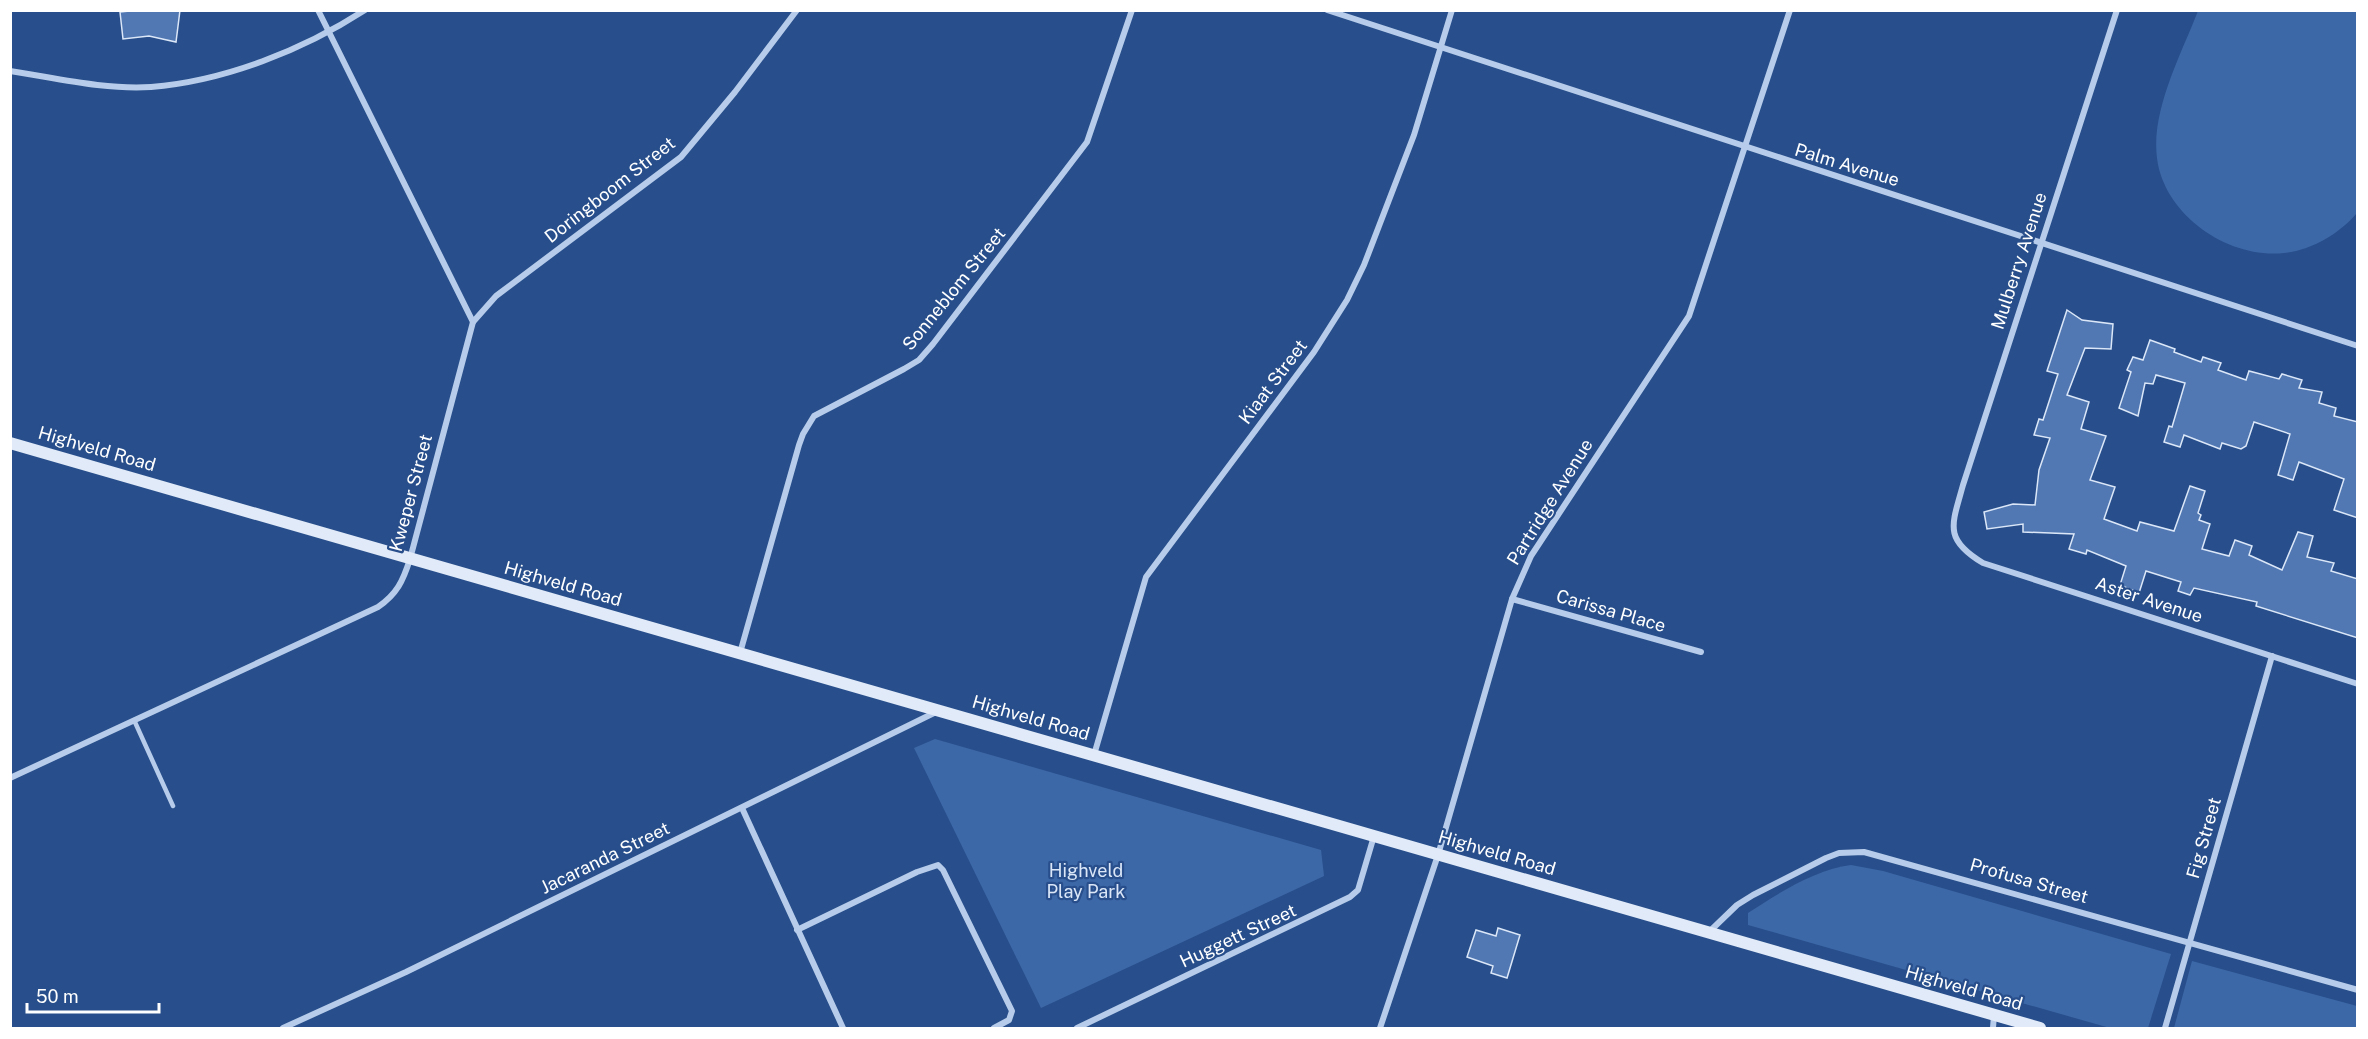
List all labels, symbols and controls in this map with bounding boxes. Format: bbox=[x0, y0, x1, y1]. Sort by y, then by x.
street label: Doringboom Street bbox=[540, 132, 679, 247]
street label: Palm Avenue bbox=[1792, 139, 1902, 190]
street label: Mulberry Avenue bbox=[1986, 190, 2051, 332]
street label: Sonneblom Street bbox=[898, 223, 1009, 354]
street label: Kiaat Street bbox=[1234, 335, 1311, 428]
street label: Highveld Road bbox=[36, 422, 158, 475]
street label: Kweper Street bbox=[385, 432, 436, 554]
street label: Partridge Avenue bbox=[1502, 435, 1597, 569]
street label: Highveld Road bbox=[502, 557, 624, 610]
street label: Aster Avenue bbox=[2093, 572, 2205, 627]
street label: Carissa Place bbox=[1554, 585, 1668, 636]
street label: Highveld Road bbox=[970, 691, 1092, 744]
street label: Fig Street bbox=[2182, 795, 2225, 881]
street label: Jacaranda Street bbox=[537, 817, 673, 898]
street label: Highveld Road bbox=[1436, 826, 1558, 879]
street label: Profusa Street bbox=[1968, 854, 2091, 907]
park label: Highveld Play Park bbox=[1047, 860, 1125, 902]
street label: Huggett Street bbox=[1176, 899, 1299, 972]
street label: Highveld Road bbox=[1903, 961, 2025, 1014]
scale bar bbox=[27, 976, 159, 1014]
text: 50 m bbox=[36, 986, 79, 1007]

